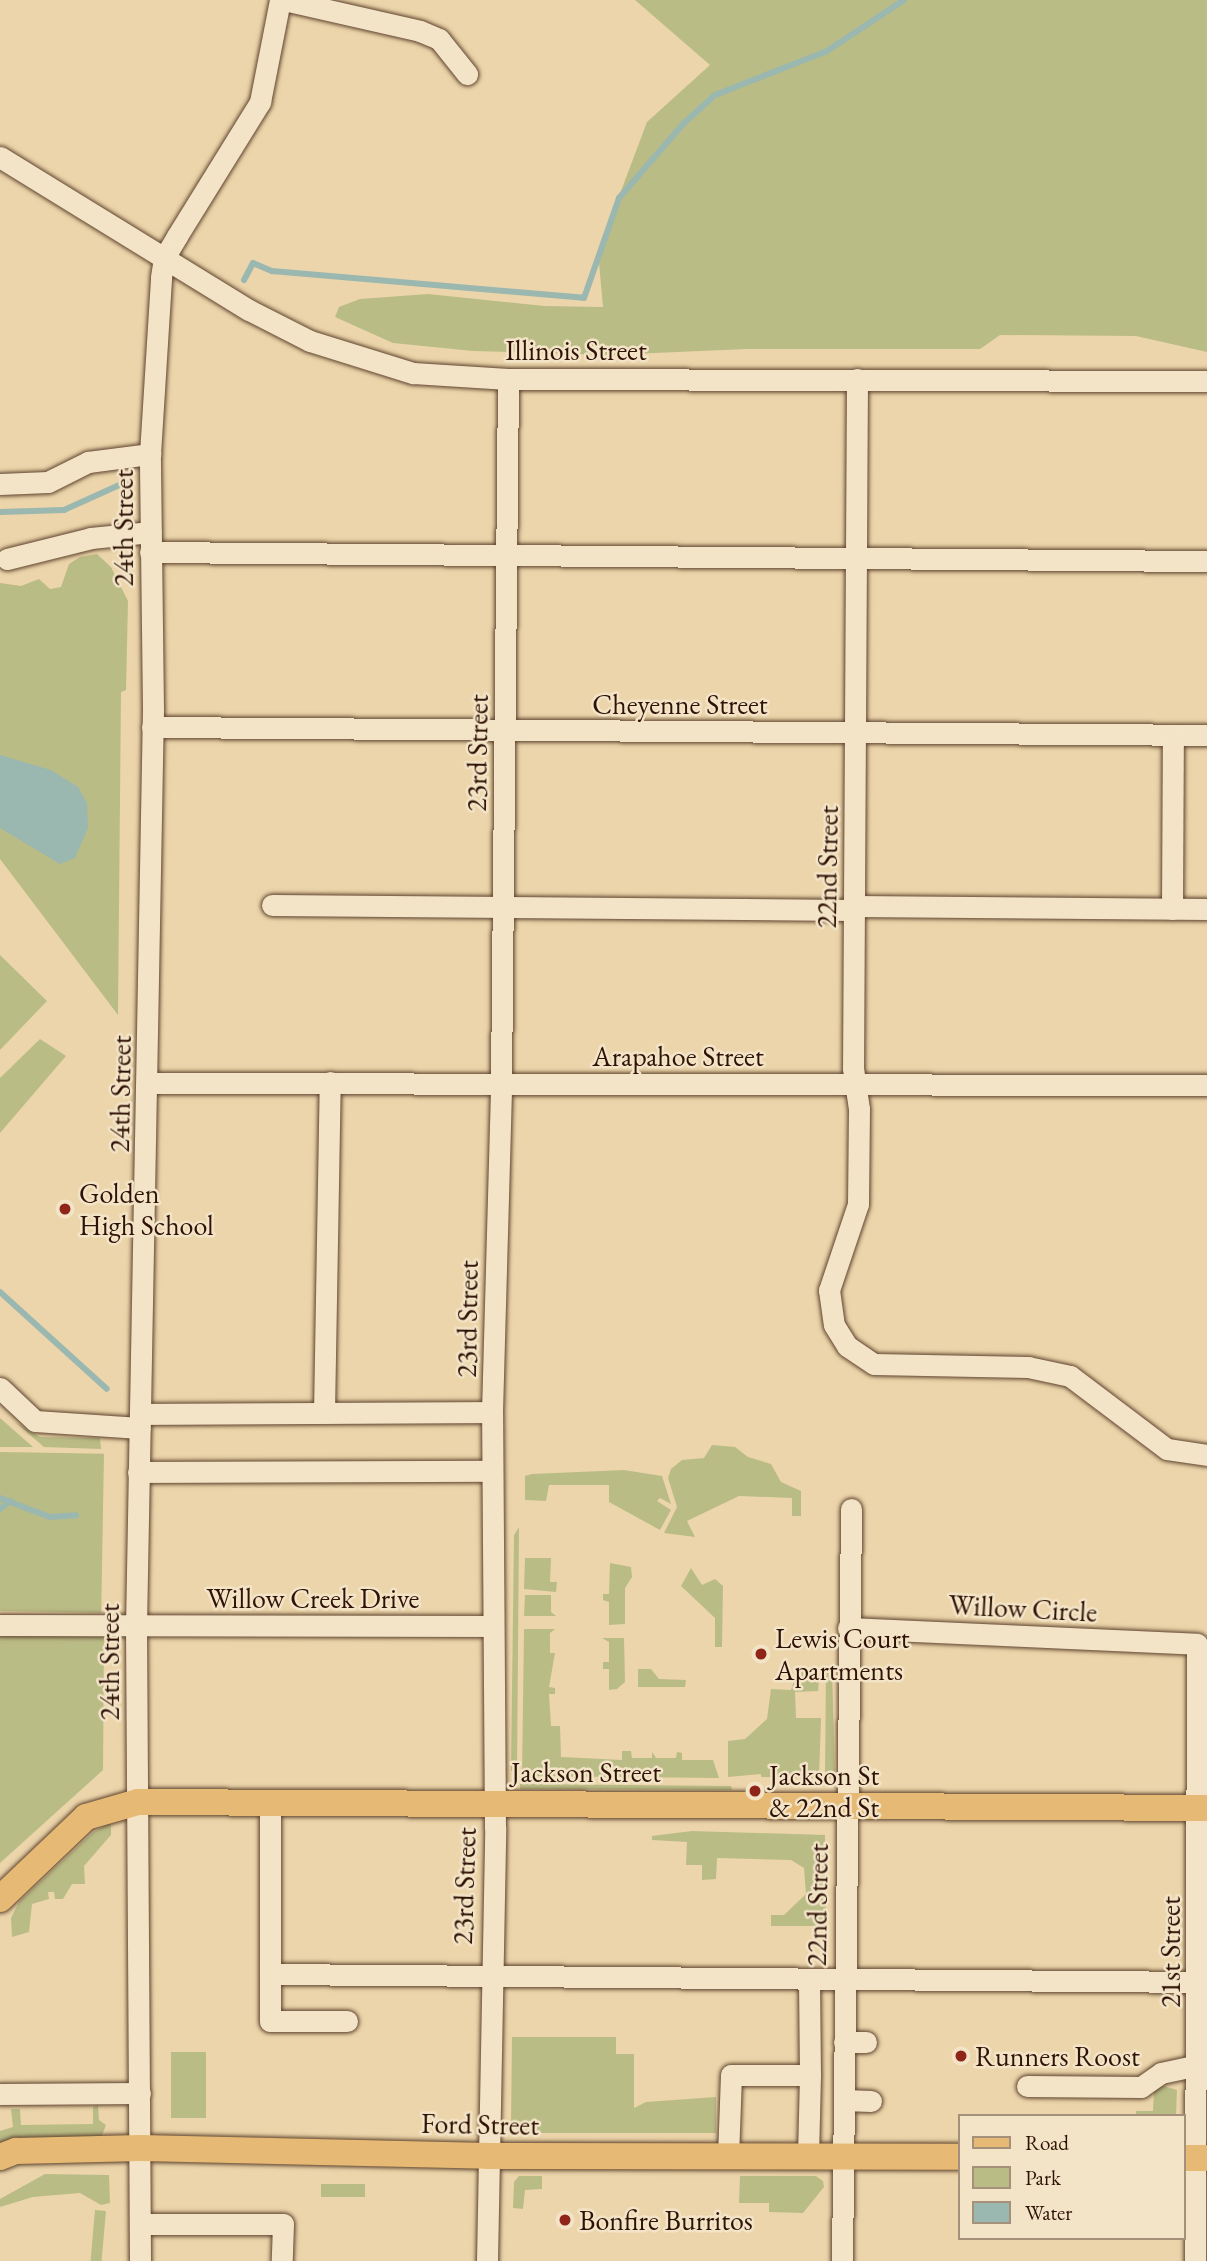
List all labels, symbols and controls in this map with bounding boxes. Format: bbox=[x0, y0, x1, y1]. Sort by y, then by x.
street label: Illinois Street bbox=[505, 333, 647, 367]
street label: 24th Street bbox=[106, 469, 140, 587]
street label: Cheyenne Street bbox=[592, 687, 768, 721]
street label: 23rd Street bbox=[459, 694, 495, 812]
street label: 22nd Street bbox=[809, 805, 845, 929]
street label: 24th Street bbox=[102, 1035, 138, 1153]
street label: Arapahoe Street bbox=[592, 1039, 764, 1073]
place label: Golden High School bbox=[79, 1176, 214, 1242]
marker: Golden High School bbox=[57, 1201, 73, 1217]
street label: 23rd Street bbox=[449, 1260, 485, 1378]
street label: Willow Creek Drive bbox=[207, 1581, 419, 1615]
street label: Willow Circle bbox=[948, 1587, 1098, 1629]
street label: 24th Street bbox=[92, 1603, 126, 1721]
place label: Lewis Court Apartments bbox=[775, 1621, 910, 1687]
marker: Lewis Court Apartments bbox=[753, 1646, 769, 1662]
street label: Jackson Street bbox=[511, 1755, 661, 1789]
place label: Jackson St & 22nd St bbox=[769, 1758, 879, 1824]
marker: Jackson St & 22nd St bbox=[747, 1783, 763, 1799]
street label: 23rd Street bbox=[445, 1827, 483, 1945]
street label: 22nd Street bbox=[799, 1843, 835, 1967]
street label: 21st Street bbox=[1153, 1896, 1187, 2008]
place label: Runners Roost bbox=[975, 2039, 1140, 2073]
marker: Runners Roost bbox=[953, 2048, 969, 2064]
street label: Ford Street bbox=[421, 2106, 539, 2142]
legend bbox=[958, 2114, 1186, 2240]
text: Road bbox=[1025, 2129, 1069, 2156]
text: Park bbox=[1025, 2164, 1061, 2191]
text: Water bbox=[1025, 2199, 1072, 2226]
place label: Bonfire Burritos bbox=[579, 2203, 753, 2237]
marker: Bonfire Burritos bbox=[557, 2212, 573, 2228]

